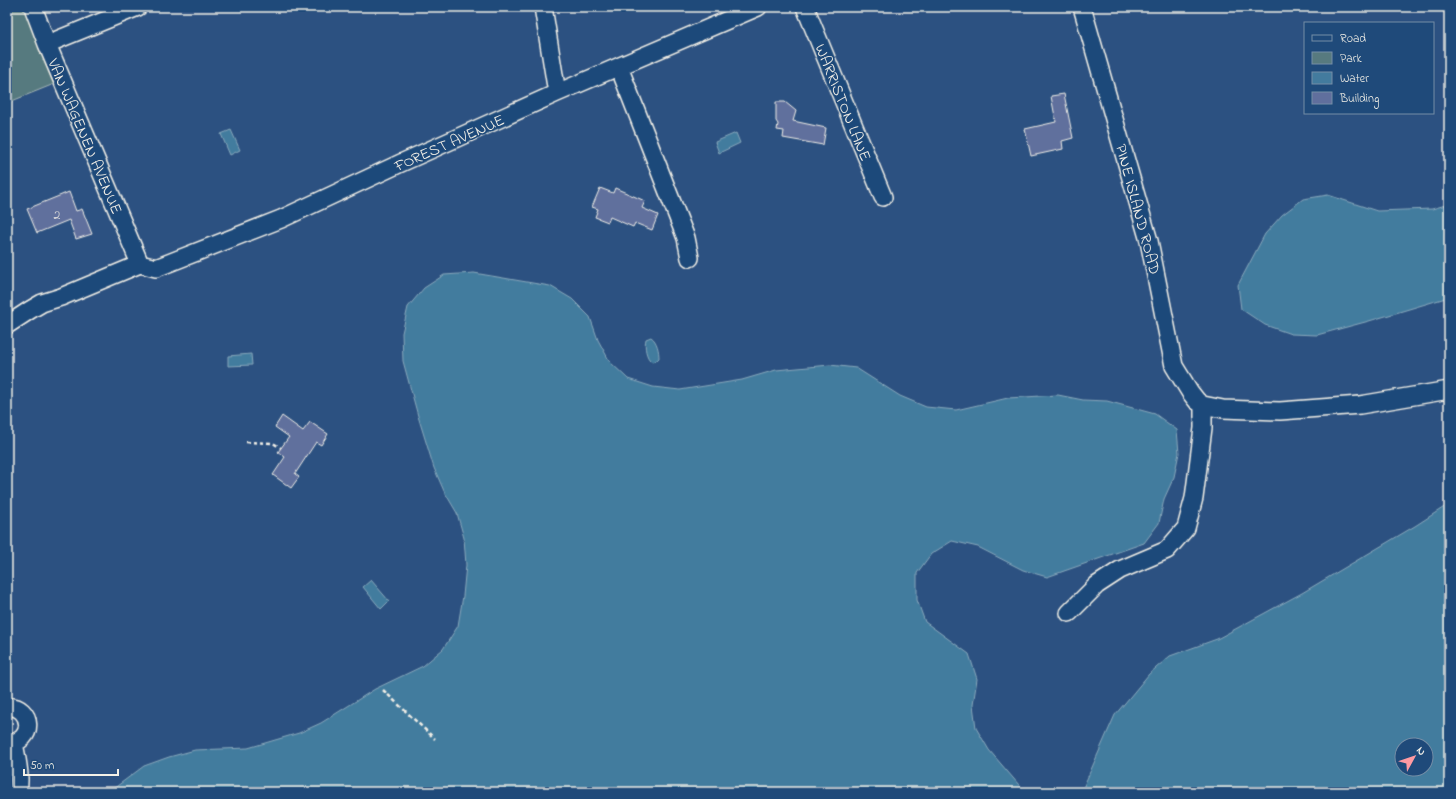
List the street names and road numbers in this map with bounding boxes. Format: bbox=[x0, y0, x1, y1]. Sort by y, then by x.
street label: WARRISTON LANE bbox=[808, 40, 877, 165]
street label: VAN WAGENEN AVENUE bbox=[40, 54, 128, 218]
street label: FOREST AVENUE bbox=[390, 109, 509, 179]
street label: PINE ISLAND ROAD bbox=[1108, 142, 1166, 277]

